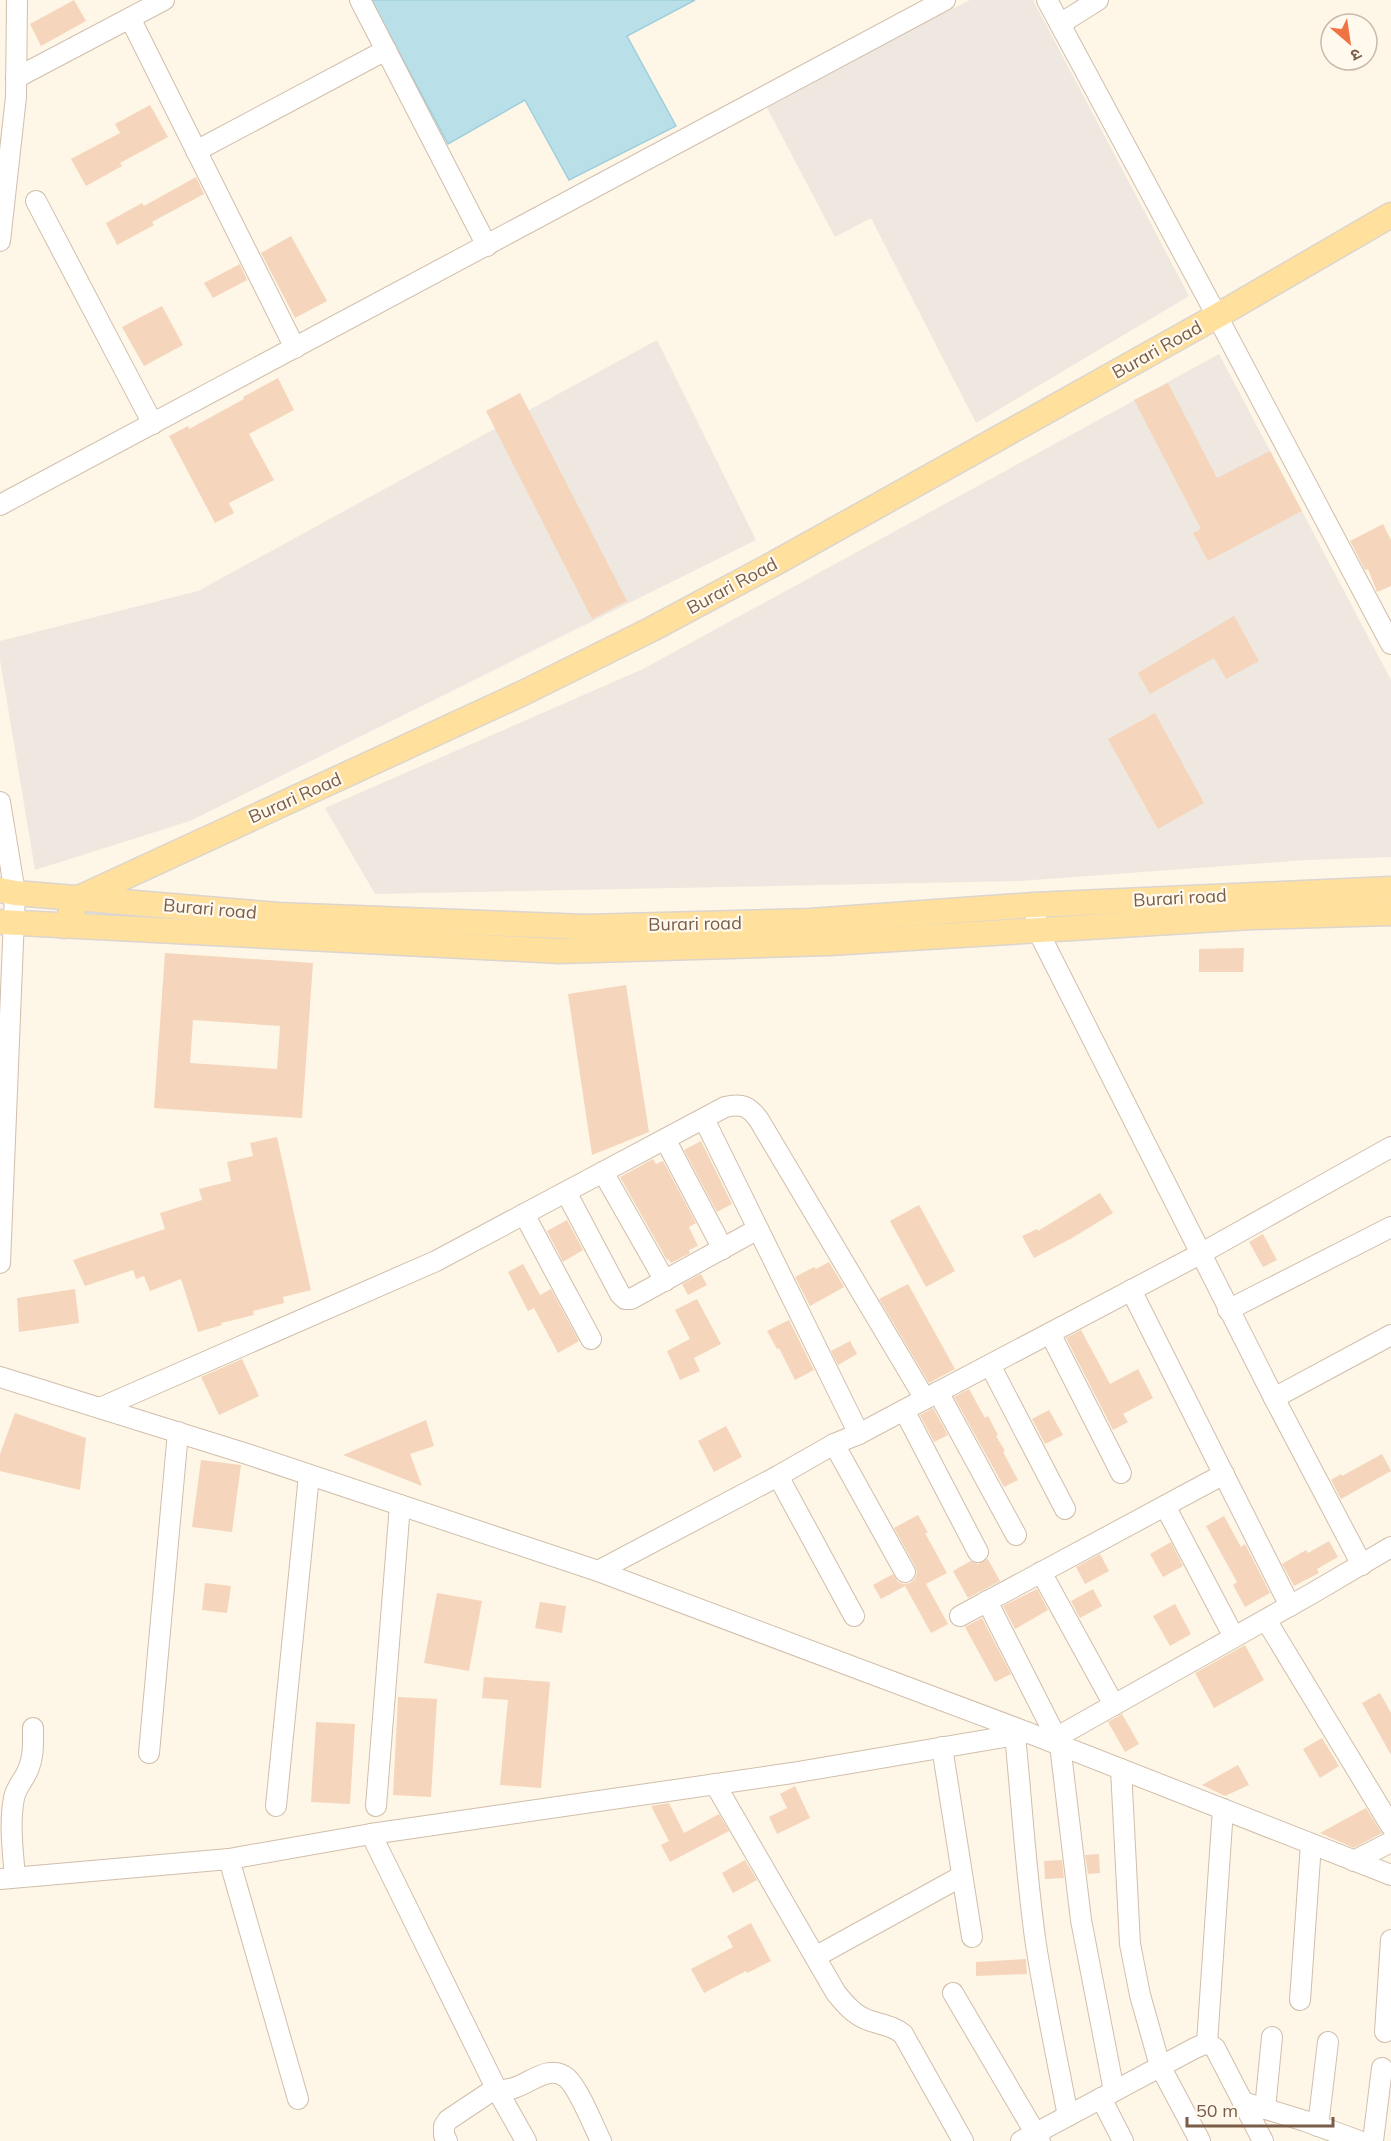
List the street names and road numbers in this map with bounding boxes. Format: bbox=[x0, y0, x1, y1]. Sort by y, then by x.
street label: Burari Road bbox=[1108, 315, 1206, 384]
street label: Burari Road bbox=[682, 552, 781, 619]
street label: Burari Road bbox=[245, 767, 345, 828]
street label: Burari road bbox=[1133, 884, 1227, 911]
street label: Burari road bbox=[162, 893, 258, 924]
street label: Burari road bbox=[648, 911, 742, 936]

